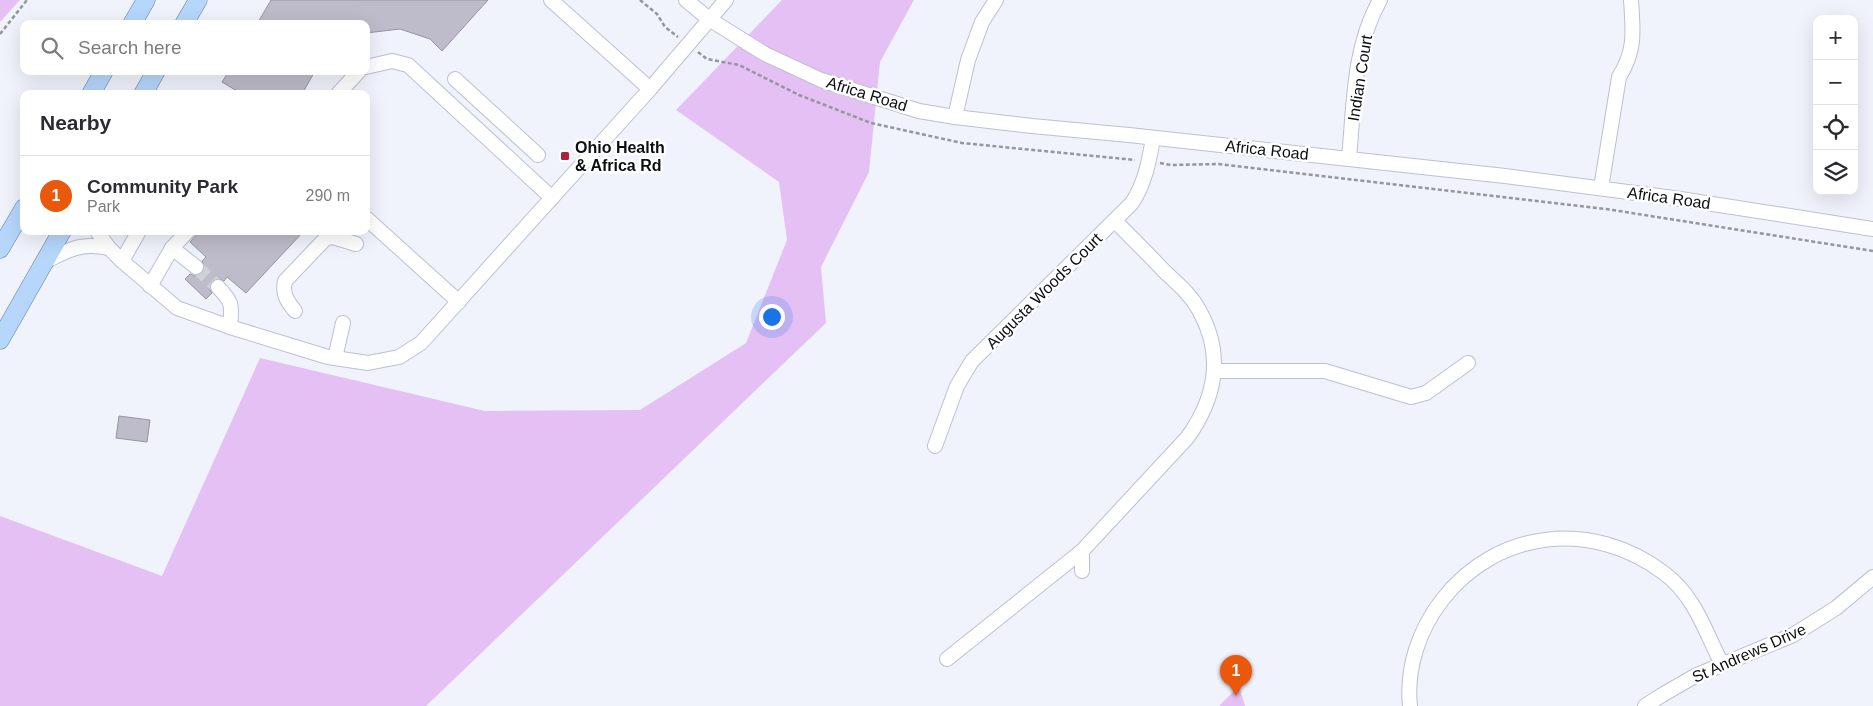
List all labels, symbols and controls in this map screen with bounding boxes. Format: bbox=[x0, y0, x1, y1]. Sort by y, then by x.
map controls bbox=[1813, 15, 1858, 195]
button: + bbox=[1813, 15, 1858, 60]
search box bbox=[20, 20, 370, 75]
street label: Indian Court bbox=[1345, 33, 1375, 122]
icon: search bbox=[38, 34, 66, 62]
text: Search here bbox=[78, 37, 182, 58]
button: − bbox=[1813, 60, 1858, 105]
street label: Africa Road bbox=[825, 74, 909, 114]
button: locate bbox=[1813, 105, 1858, 150]
text: Nearby bbox=[40, 111, 111, 134]
street label: Africa Road bbox=[1225, 137, 1309, 163]
place label: Ohio Health & Africa Rd bbox=[575, 139, 665, 174]
marker: Ohio Health & Africa Rd bbox=[559, 150, 571, 162]
button: layers bbox=[1813, 150, 1858, 195]
text: Community Park bbox=[87, 176, 238, 197]
street label: Africa Road bbox=[1626, 184, 1712, 212]
text: 1 bbox=[52, 187, 60, 204]
text: 290 m bbox=[306, 187, 350, 204]
text: Park bbox=[87, 198, 120, 215]
street label: Augusta Woods Court bbox=[983, 229, 1106, 352]
your location bbox=[759, 304, 785, 330]
street label: St Andrews Drive bbox=[1689, 620, 1809, 686]
pin: 1 bbox=[1220, 655, 1252, 696]

